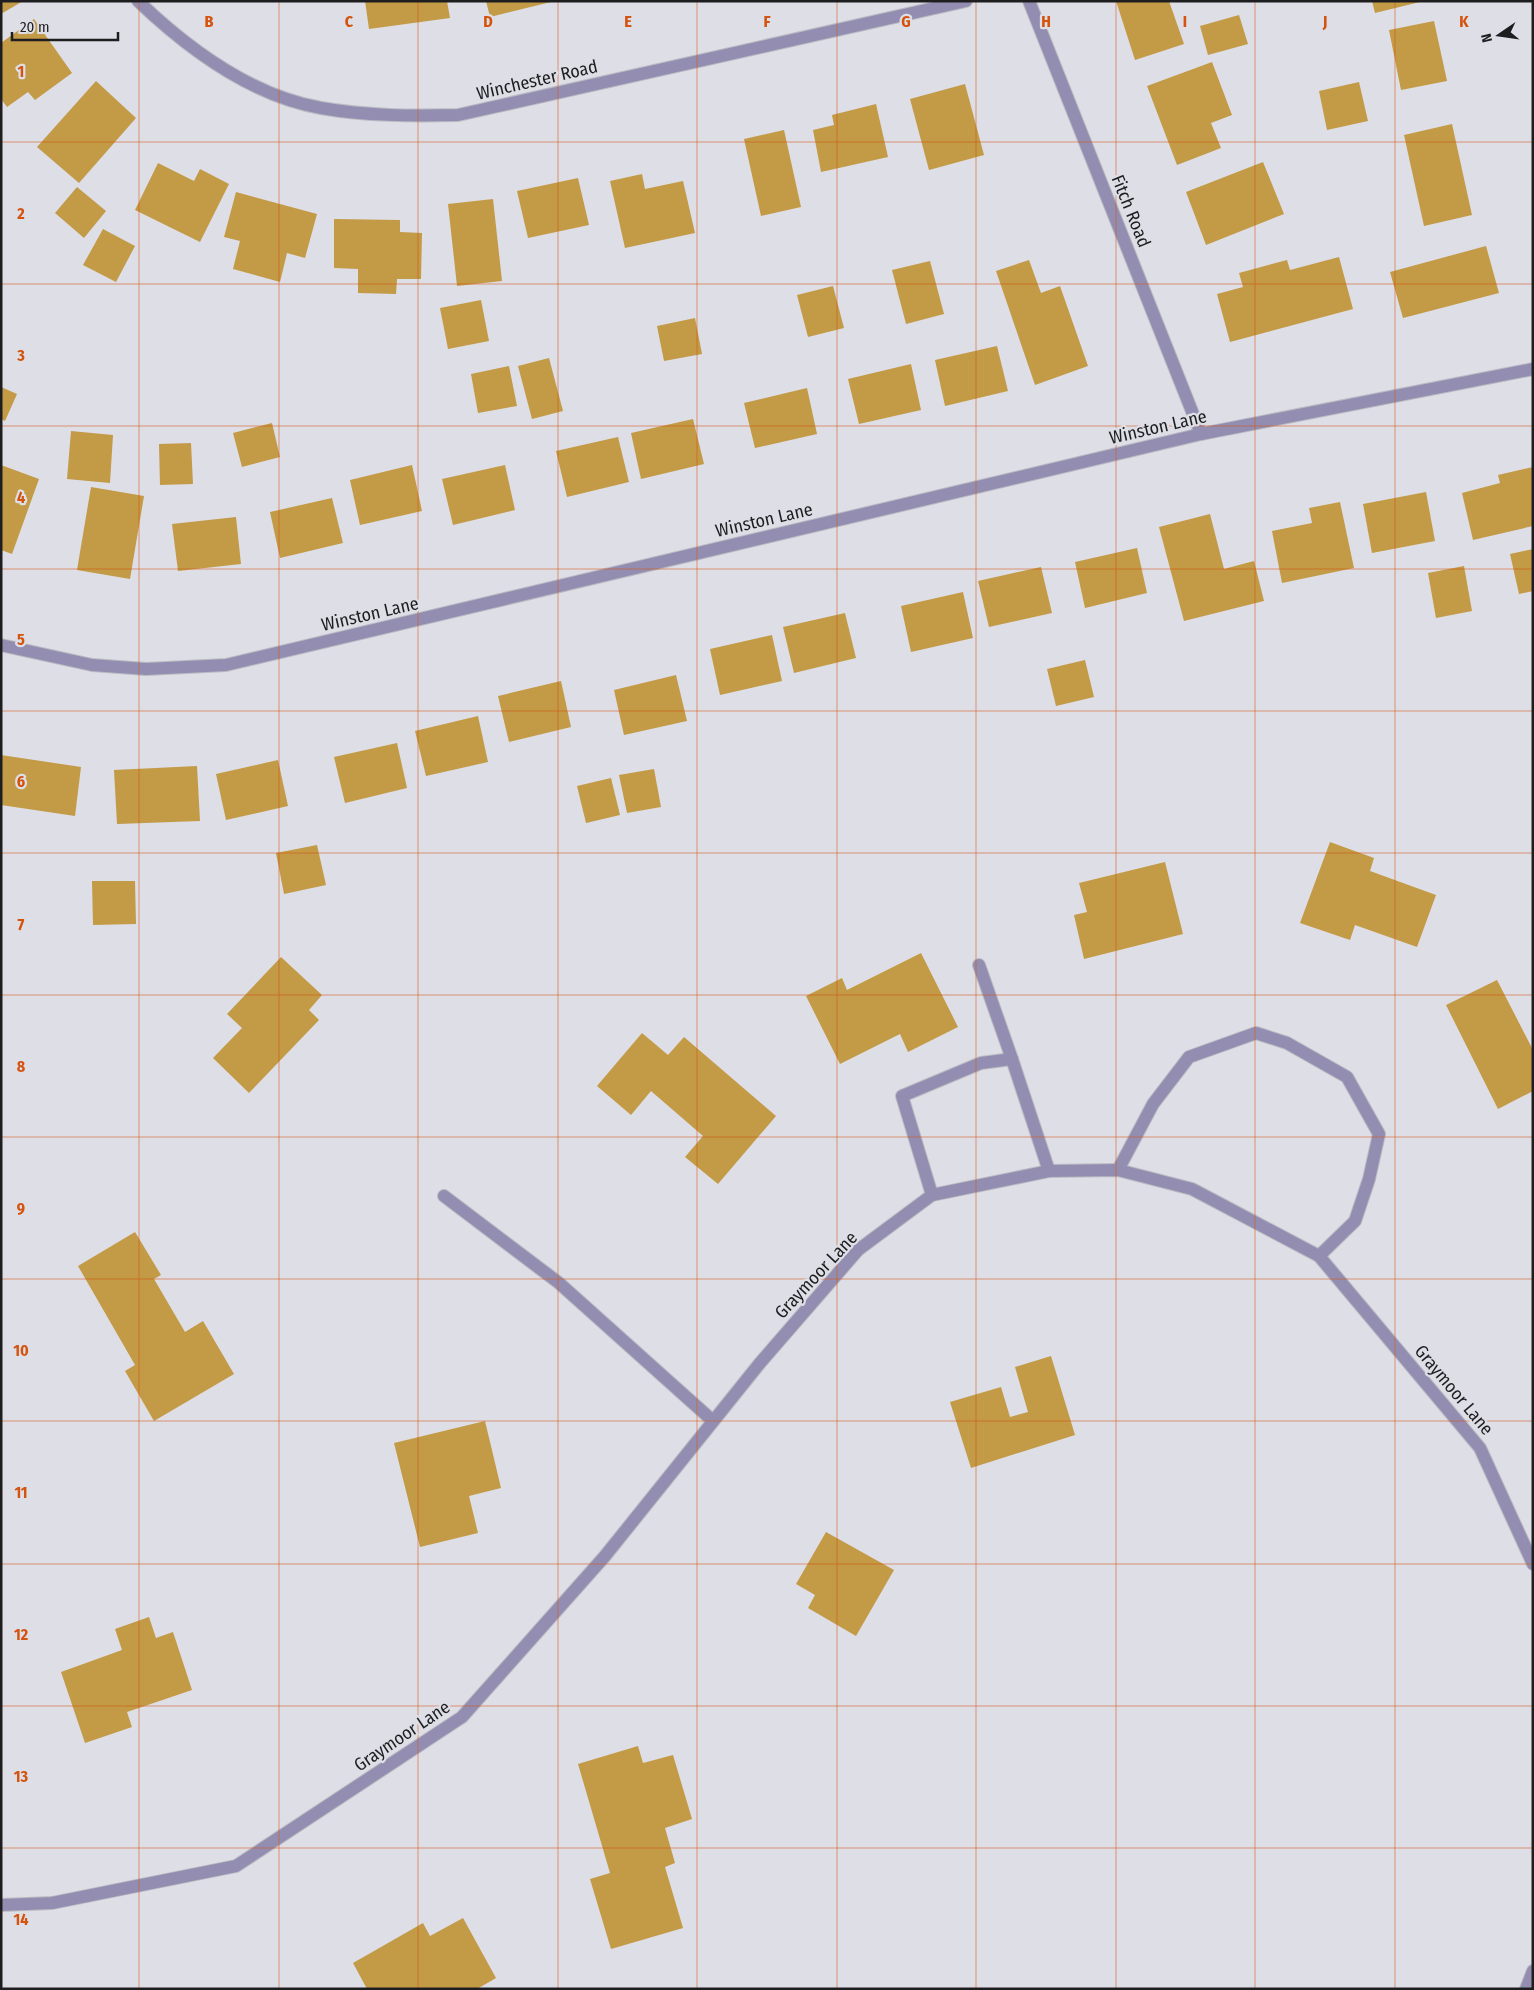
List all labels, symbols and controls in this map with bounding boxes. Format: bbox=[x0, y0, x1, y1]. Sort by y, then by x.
scale bar bbox=[12, 10, 119, 42]
north arrow bbox=[1474, 10, 1524, 60]
text: B bbox=[205, 12, 214, 31]
text: C bbox=[345, 12, 354, 31]
text: D bbox=[483, 12, 493, 31]
text: E bbox=[624, 12, 632, 31]
text: F bbox=[763, 12, 771, 31]
text: G bbox=[901, 12, 911, 31]
text: H bbox=[1041, 12, 1051, 31]
text: I bbox=[1183, 12, 1187, 31]
text: J bbox=[1322, 12, 1327, 31]
text: K bbox=[1459, 12, 1469, 31]
text: 20 m bbox=[20, 18, 50, 36]
text: N bbox=[1478, 32, 1496, 44]
street label: Winchester Road bbox=[474, 55, 600, 105]
text: 1 bbox=[18, 62, 24, 81]
street label: Fitch Road bbox=[1107, 172, 1155, 250]
text: 2 bbox=[16, 204, 25, 223]
text: 3 bbox=[16, 346, 25, 365]
street label: Winston Lane bbox=[1107, 405, 1209, 449]
text: 4 bbox=[17, 488, 25, 507]
street label: Winston Lane bbox=[713, 498, 815, 542]
street label: Winston Lane bbox=[319, 592, 421, 636]
text: 5 bbox=[17, 630, 25, 649]
text: 6 bbox=[17, 772, 25, 791]
text: 7 bbox=[18, 915, 25, 934]
text: 8 bbox=[17, 1057, 26, 1076]
text: 9 bbox=[17, 1199, 25, 1218]
street label: Graymoor Lane bbox=[770, 1227, 862, 1323]
street label: Graymoor Lane bbox=[1410, 1340, 1498, 1440]
text: 10 bbox=[13, 1341, 29, 1360]
text: 11 bbox=[14, 1483, 28, 1502]
text: 12 bbox=[14, 1625, 29, 1644]
street label: Graymoor Lane bbox=[350, 1696, 454, 1776]
text: 13 bbox=[14, 1767, 29, 1786]
text: 14 bbox=[14, 1910, 29, 1929]

